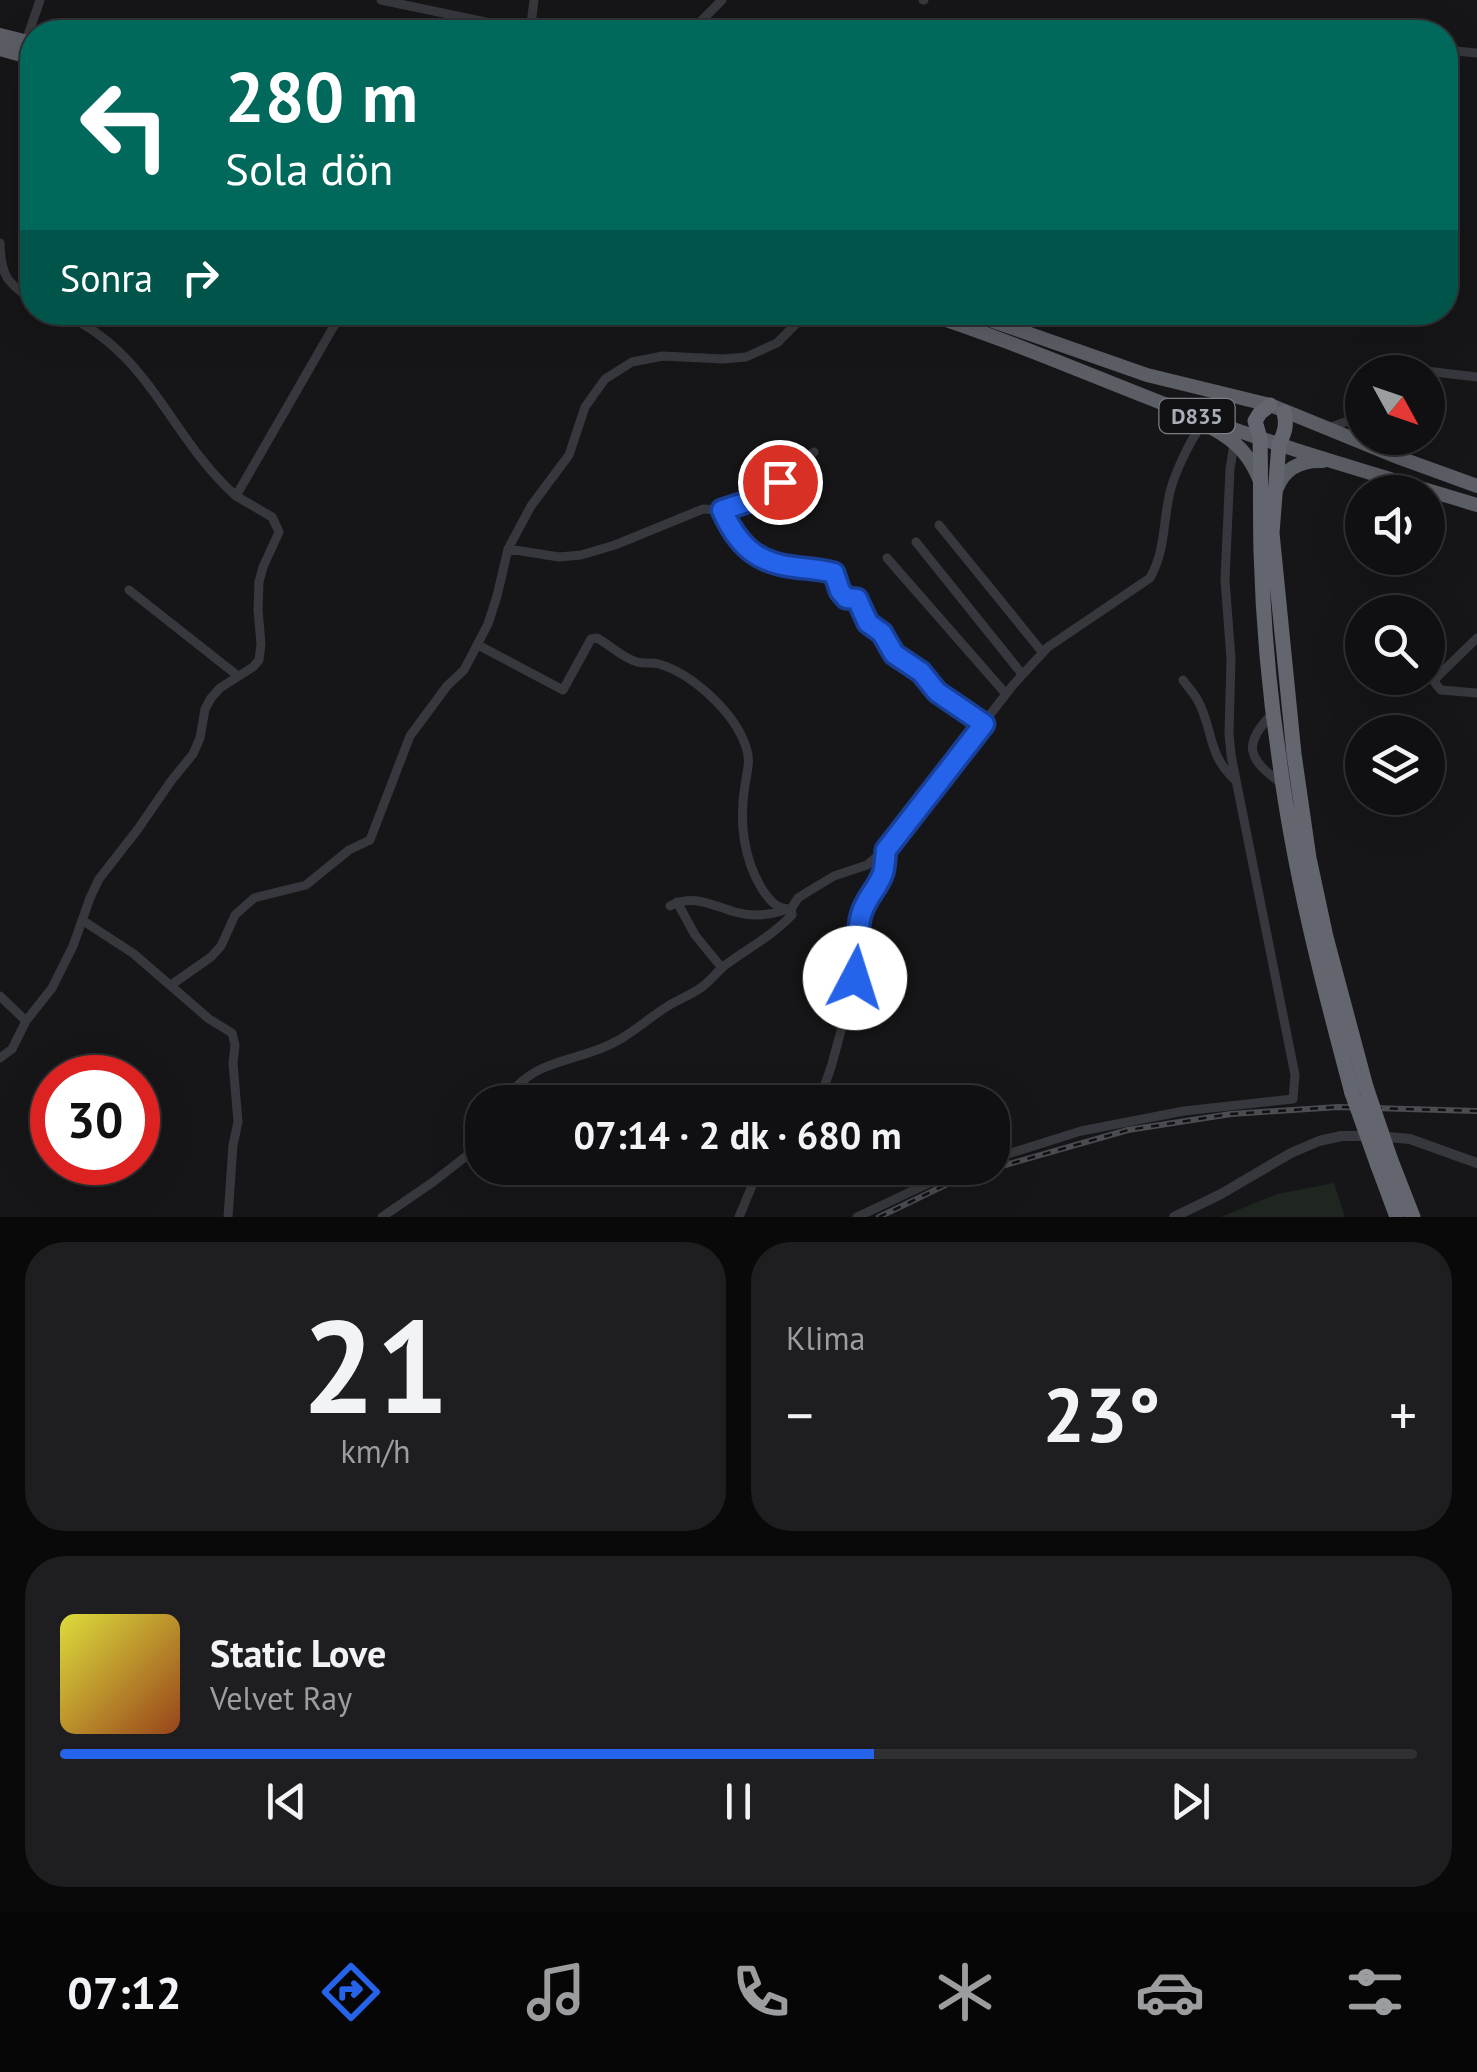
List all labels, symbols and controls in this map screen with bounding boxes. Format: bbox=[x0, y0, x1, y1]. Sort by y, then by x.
text: 280 m bbox=[225, 51, 418, 141]
icon: left bbox=[60, 60, 190, 190]
text: Sola dön bbox=[225, 139, 393, 197]
icon: right bbox=[173, 250, 228, 305]
text: Sonra bbox=[60, 253, 153, 302]
north arrow bbox=[1345, 355, 1445, 455]
map controls bbox=[1345, 355, 1445, 815]
road number: D835 bbox=[1160, 399, 1234, 433]
pin bbox=[738, 440, 823, 525]
icon: arrive bbox=[753, 455, 808, 510]
button: sound bbox=[1345, 475, 1445, 575]
button: search bbox=[1345, 595, 1445, 695]
button: layers bbox=[1345, 715, 1445, 815]
position arrow bbox=[803, 926, 907, 1030]
speed limit sign: 30 bbox=[30, 1055, 160, 1185]
text: 07:14 · 2 dk · 680 m bbox=[573, 1110, 902, 1159]
text: 21 bbox=[302, 1281, 449, 1449]
text: Klima bbox=[786, 1317, 865, 1359]
text: 23° bbox=[1043, 1366, 1160, 1463]
text: − bbox=[786, 1379, 814, 1450]
text: + bbox=[1389, 1379, 1417, 1450]
text: km/h bbox=[340, 1430, 411, 1472]
text: Static Love bbox=[210, 1628, 386, 1677]
text: Velvet Ray bbox=[210, 1677, 352, 1719]
icon: previous bbox=[259, 1774, 314, 1829]
icon: pause bbox=[711, 1774, 766, 1829]
icon: next bbox=[1163, 1774, 1218, 1829]
icon: directions bbox=[316, 1957, 386, 2027]
icon: music bbox=[521, 1957, 591, 2027]
icon: phone bbox=[726, 1957, 796, 2027]
icon: climate bbox=[930, 1957, 1000, 2027]
icon: car bbox=[1135, 1957, 1205, 2027]
icon: filters bbox=[1340, 1957, 1410, 2027]
text: 07:12 bbox=[67, 1963, 182, 2021]

